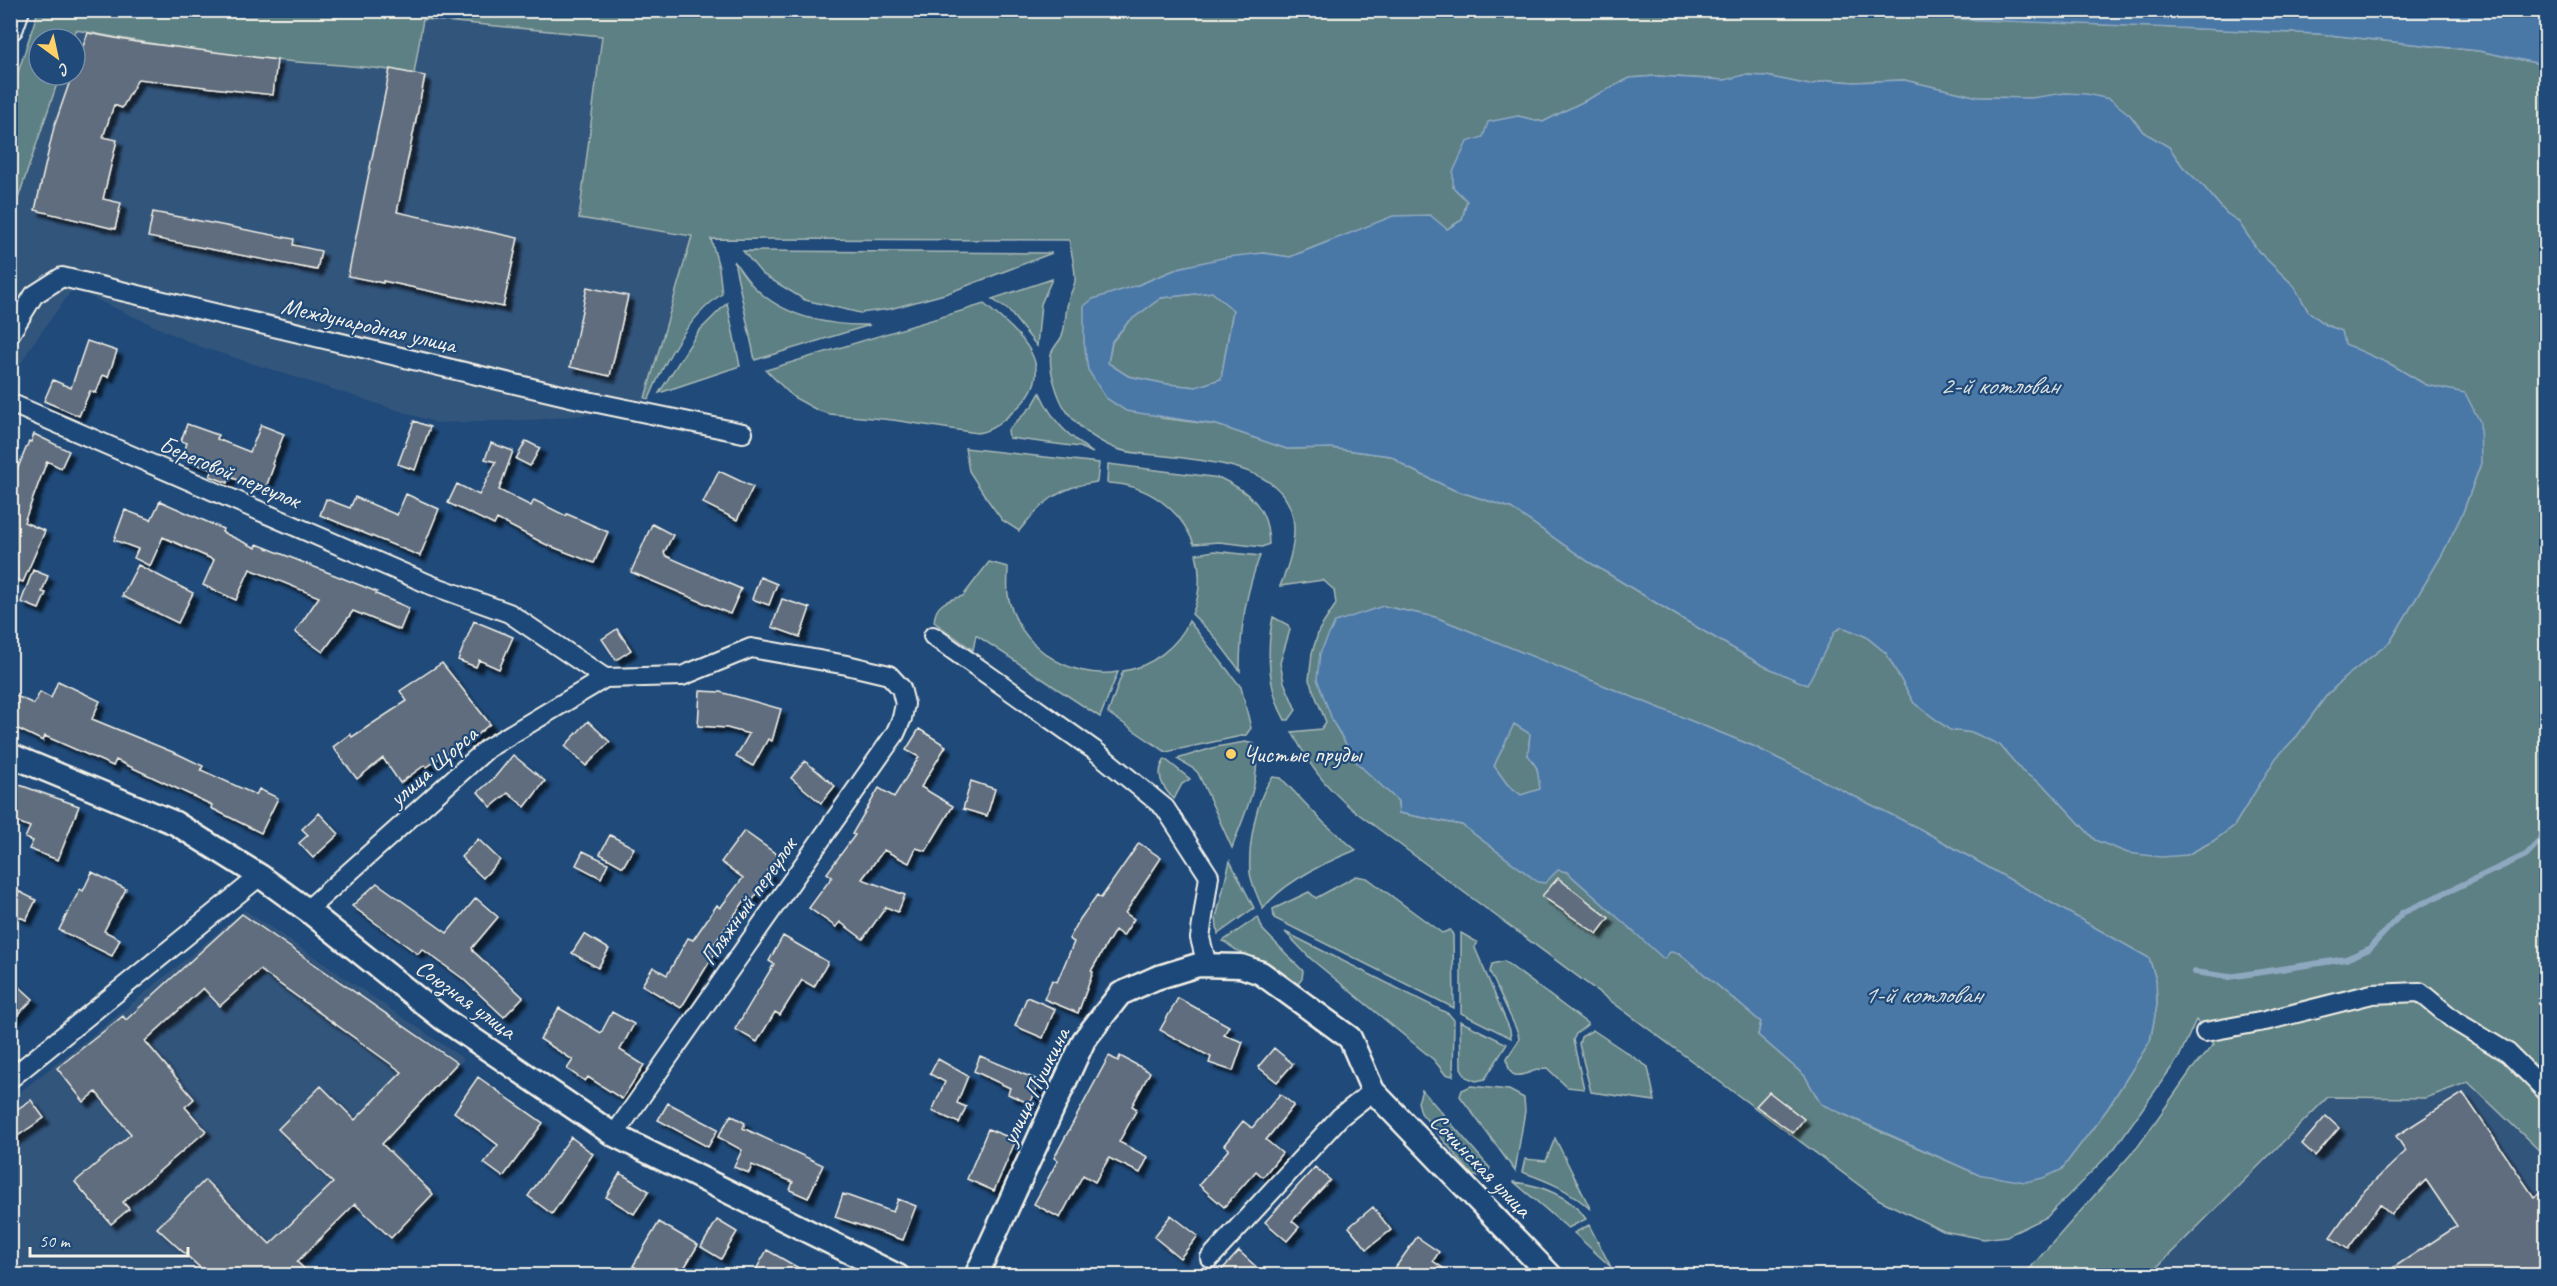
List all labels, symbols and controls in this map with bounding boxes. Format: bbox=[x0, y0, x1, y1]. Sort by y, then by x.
north arrow bbox=[27, 27, 87, 87]
text: С bbox=[54, 58, 73, 80]
street label: Международная улица bbox=[279, 290, 461, 360]
water label: 2-й котлован bbox=[1940, 369, 2063, 402]
street label: Береговой переулок bbox=[155, 429, 307, 516]
street label: улица Щорса bbox=[381, 718, 485, 814]
place label: Чистые пруды bbox=[1243, 739, 1363, 769]
marker: Чистые пруды bbox=[1224, 747, 1238, 761]
street label: Пляжный переулок bbox=[693, 830, 804, 971]
street label: Союзная улица bbox=[409, 952, 523, 1047]
water label: 1-й котлован bbox=[1863, 978, 1986, 1011]
street label: улица Пушкина bbox=[993, 1021, 1077, 1151]
street label: Сочинская улица bbox=[1424, 1106, 1539, 1225]
scale bar bbox=[30, 1220, 188, 1258]
text: 50 m bbox=[39, 1230, 72, 1252]

